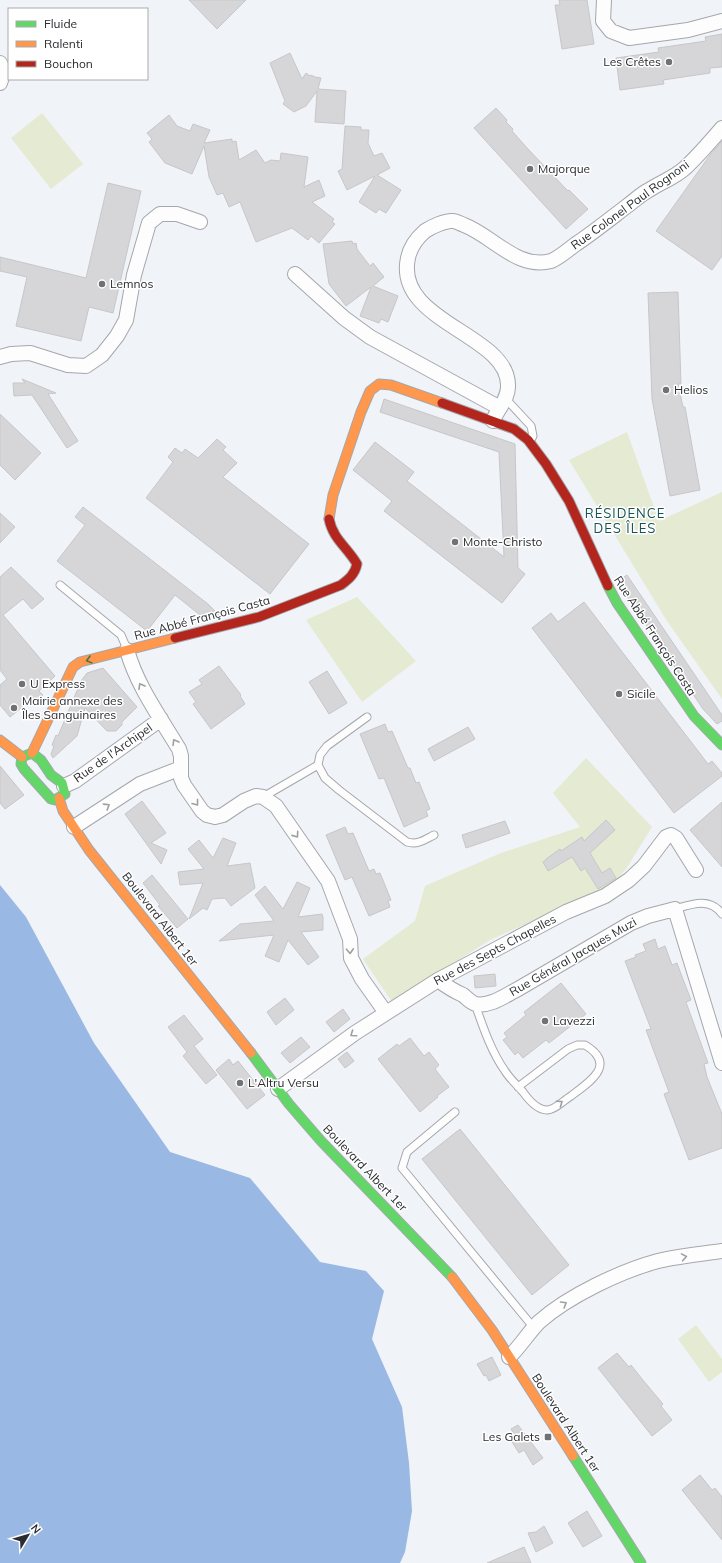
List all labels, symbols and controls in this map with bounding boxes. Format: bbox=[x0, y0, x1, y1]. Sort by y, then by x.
legend bbox=[8, 8, 148, 80]
text: Fluide bbox=[44, 16, 77, 31]
text: Ralenti bbox=[44, 36, 83, 51]
place label: Les Crêtes bbox=[603, 54, 661, 69]
text: Bouchon bbox=[44, 56, 93, 71]
marker: Les Crêtes bbox=[664, 57, 674, 67]
street label: Rue Colonel Paul Rognoni bbox=[568, 157, 692, 253]
place label: Majorque bbox=[538, 161, 590, 176]
marker: Majorque bbox=[525, 164, 535, 174]
place label: Lemnos bbox=[110, 276, 153, 291]
marker: Lemnos bbox=[97, 279, 107, 289]
place label: Helios bbox=[674, 382, 708, 397]
marker: Helios bbox=[661, 385, 671, 395]
district label: RÉSIDENCE DES ÎLES bbox=[585, 505, 665, 536]
place label: Monte-Christo bbox=[463, 534, 543, 549]
marker: Monte-Christo bbox=[450, 537, 460, 547]
street label: Rue Abbé François Casta bbox=[611, 573, 700, 699]
street label: Rue Abbé François Casta bbox=[132, 592, 271, 643]
one-way arrow bbox=[86, 655, 92, 663]
place label: U Express bbox=[30, 676, 85, 691]
marker: U Express bbox=[17, 679, 27, 689]
one-way arrow bbox=[139, 683, 146, 690]
place label: Sicile bbox=[627, 686, 656, 701]
marker: Sicile bbox=[614, 689, 624, 699]
place label: Mairie annexe des Îles Sanguinaires bbox=[21, 693, 123, 722]
marker: Mairie annexe des Îles Sanguinaires bbox=[9, 703, 19, 713]
street label: Rue de l'Archipel bbox=[70, 720, 155, 785]
one-way arrow bbox=[172, 739, 180, 746]
one-way arrow bbox=[191, 798, 198, 805]
one-way arrow bbox=[103, 803, 110, 811]
one-way arrow bbox=[291, 831, 298, 838]
street label: Boulevard Albert 1er bbox=[119, 869, 202, 969]
street label: Rue des Septs Chapelles bbox=[431, 911, 559, 988]
street label: Rue Général Jacques Muzi bbox=[507, 914, 639, 999]
one-way arrow bbox=[346, 948, 355, 955]
place label: Lavezzi bbox=[553, 1013, 595, 1028]
marker: Lavezzi bbox=[540, 1016, 550, 1026]
one-way arrow bbox=[350, 1029, 357, 1037]
place label: L'Altru Versu bbox=[248, 1075, 319, 1090]
marker: L'Altru Versu bbox=[235, 1078, 245, 1088]
one-way arrow bbox=[556, 1100, 563, 1108]
street label: Boulevard Albert 1er bbox=[320, 1121, 411, 1215]
one-way arrow bbox=[681, 1253, 687, 1262]
one-way arrow bbox=[560, 1301, 567, 1308]
street label: Boulevard Albert 1er bbox=[529, 1370, 604, 1475]
place label: Les Galets bbox=[482, 1429, 540, 1444]
marker: Les Galets bbox=[543, 1432, 553, 1442]
north arrow bbox=[8, 1515, 48, 1555]
text: N bbox=[28, 1521, 44, 1536]

